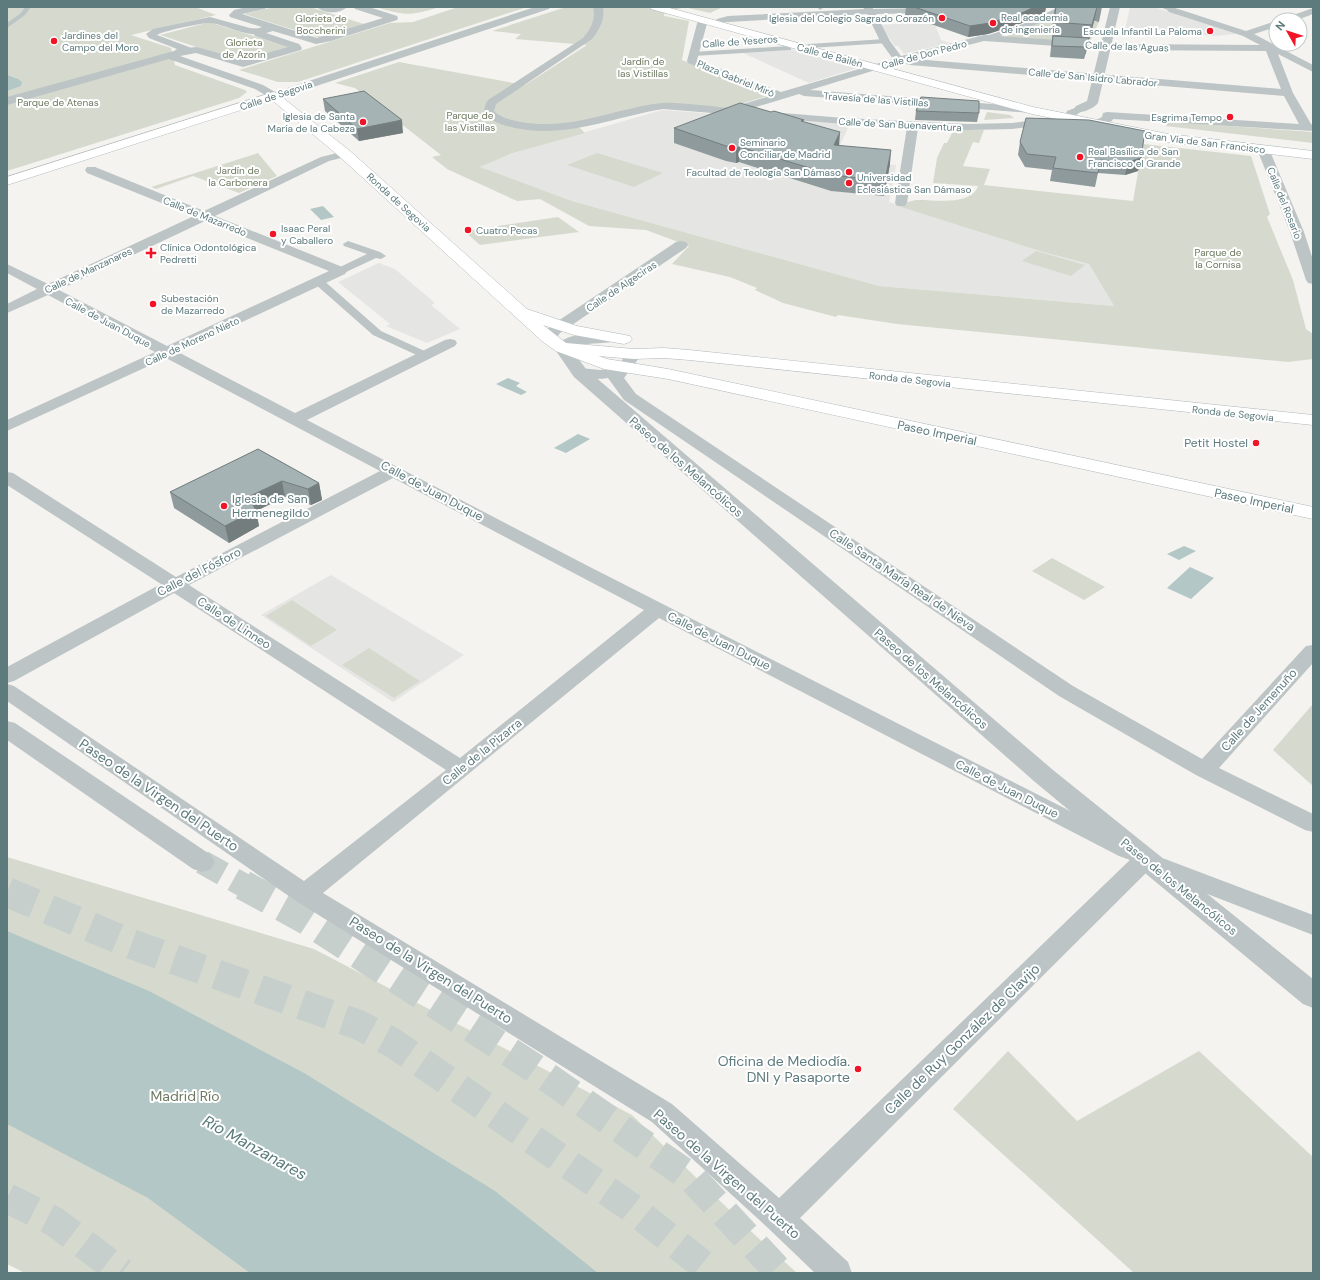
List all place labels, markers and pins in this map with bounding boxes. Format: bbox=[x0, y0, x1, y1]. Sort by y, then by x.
place label: Real academia de ingeniería bbox=[1001, 11, 1068, 36]
place label: Iglesia del Colegio Sagrado Corazón bbox=[769, 12, 934, 25]
marker: Iglesia del Colegio Sagrado Corazón bbox=[937, 13, 947, 23]
marker: Real academia de ingeniería bbox=[988, 18, 998, 28]
place label: Escuela Infantil La Paloma bbox=[1083, 25, 1202, 38]
marker: Escuela Infantil La Paloma bbox=[1205, 26, 1215, 36]
place label: Jardines del Campo del Moro bbox=[62, 29, 139, 54]
marker: Jardines del Campo del Moro bbox=[49, 36, 59, 46]
place label: Iglesia de Santa María de la Cabeza bbox=[268, 110, 355, 135]
place label: Esgrima Tempo bbox=[1151, 111, 1222, 124]
marker: Esgrima Tempo bbox=[1225, 112, 1235, 122]
marker: Iglesia de Santa María de la Cabeza bbox=[358, 117, 368, 127]
place label: Seminario Conciliar de Madrid bbox=[740, 136, 831, 161]
marker: Seminario Conciliar de Madrid bbox=[727, 143, 737, 153]
place label: Real Basílica de San Francisco el Grande bbox=[1088, 145, 1181, 170]
marker: Real Basílica de San Francisco el Grande bbox=[1075, 152, 1085, 162]
place label: Facultad de Teología San Dámaso bbox=[687, 166, 841, 179]
marker: Facultad de Teología San Dámaso bbox=[844, 167, 854, 177]
place label: Universidad Eclesiástica San Dámaso bbox=[857, 171, 971, 196]
marker: Universidad Eclesiástica San Dámaso bbox=[844, 178, 854, 188]
place label: Isaac Peral y Caballero bbox=[281, 222, 333, 247]
place label: Cuatro Pecas bbox=[476, 224, 538, 237]
marker: Cuatro Pecas bbox=[463, 225, 473, 235]
marker: Isaac Peral y Caballero bbox=[268, 229, 278, 239]
place label: Clínica Odontológica Pedretti bbox=[160, 241, 256, 266]
marker: Clínica Odontológica Pedretti bbox=[145, 247, 157, 259]
place label: Subestación de Mazarredo bbox=[161, 292, 225, 317]
marker: Subestación de Mazarredo bbox=[148, 299, 158, 309]
place label: Petit Hostel bbox=[1184, 435, 1248, 451]
marker: Petit Hostel bbox=[1251, 438, 1261, 448]
place label: Iglesia de San Hermenegildo bbox=[232, 491, 310, 521]
marker: Iglesia de San Hermenegildo bbox=[219, 501, 229, 511]
place label: Oficina de Mediodía. DNI y Pasaporte bbox=[718, 1052, 850, 1086]
marker: Oficina de Mediodía. DNI y Pasaporte bbox=[853, 1064, 863, 1074]

